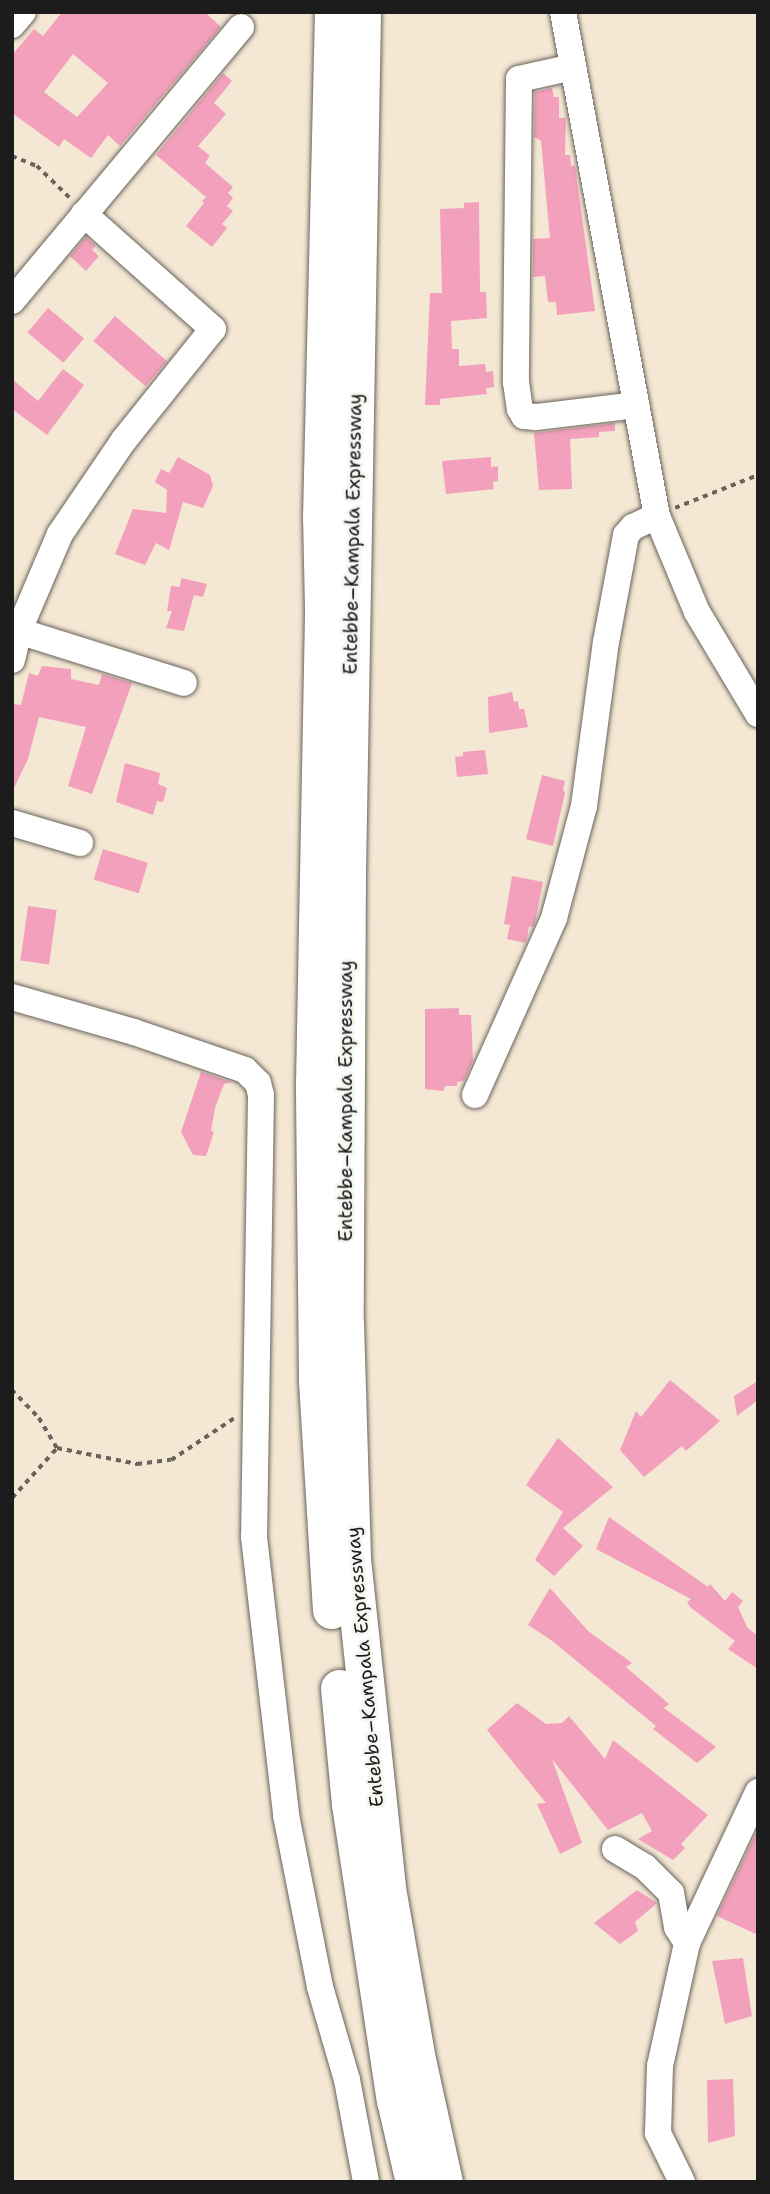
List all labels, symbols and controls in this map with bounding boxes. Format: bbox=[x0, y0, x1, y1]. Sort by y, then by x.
street label: Entebbe–Kampala Expressway bbox=[339, 393, 367, 675]
street label: Entebbe–Kampala Expressway bbox=[335, 960, 357, 1242]
street label: Entebbe–Kampala Expressway bbox=[341, 1526, 389, 1808]

